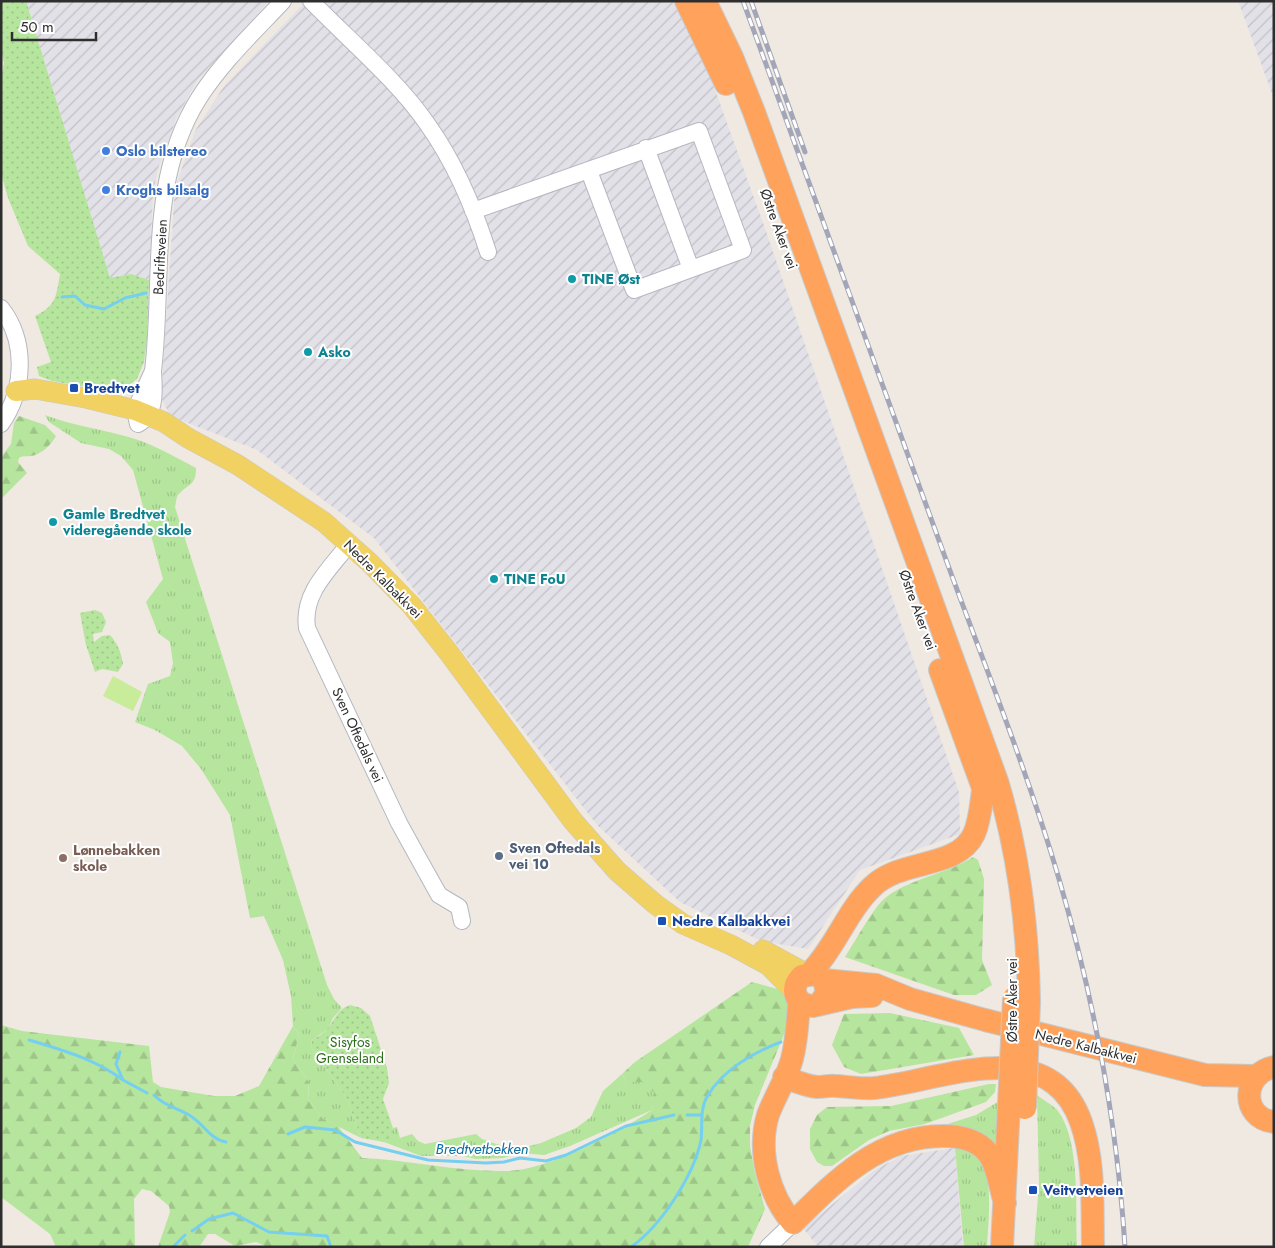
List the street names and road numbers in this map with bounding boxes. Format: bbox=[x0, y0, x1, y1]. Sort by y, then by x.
street label: Østre Aker vei bbox=[755, 186, 803, 272]
street label: Bedriftsveien bbox=[148, 219, 172, 295]
street label: Nedre Kalbakkvei bbox=[339, 535, 427, 623]
street label: Østre Aker vei bbox=[894, 567, 942, 653]
street label: Sven Oftedals vei bbox=[327, 684, 389, 786]
street label: Østre Aker vei bbox=[1002, 958, 1022, 1042]
street label: Nedre Kalbakkvei bbox=[1033, 1024, 1139, 1068]

